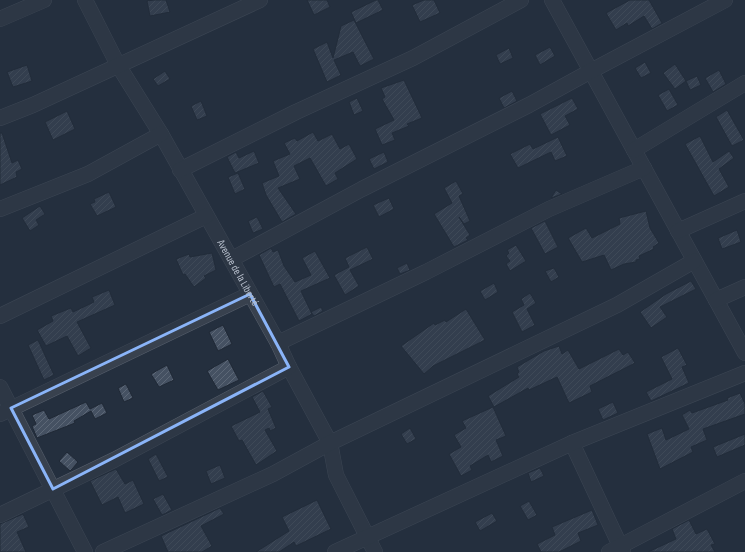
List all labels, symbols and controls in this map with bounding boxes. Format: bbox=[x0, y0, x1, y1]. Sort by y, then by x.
street label: Avenue de la Liberté bbox=[214, 237, 262, 308]

